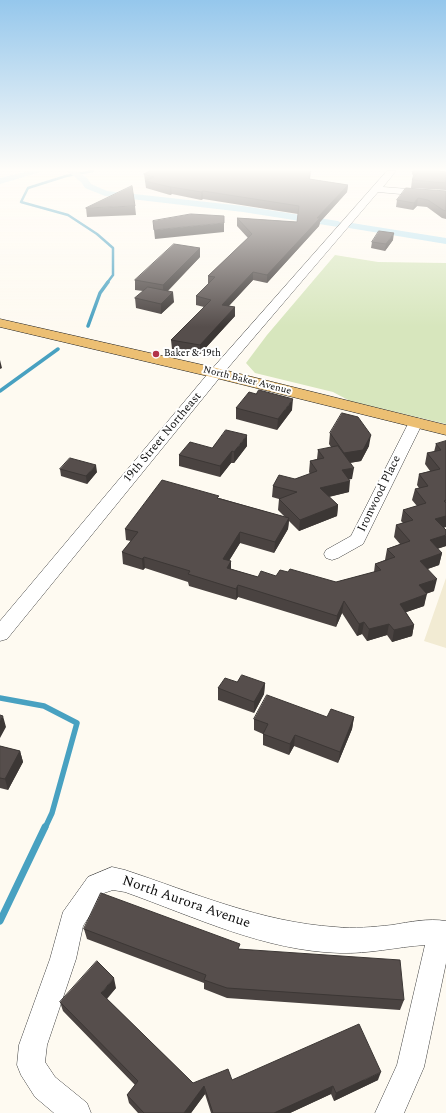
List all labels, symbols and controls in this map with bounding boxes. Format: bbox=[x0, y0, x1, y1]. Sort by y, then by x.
place label: Baker & 19th bbox=[164, 348, 221, 360]
marker: Baker & 19th bbox=[151, 349, 161, 359]
street label: North Baker Avenue bbox=[202, 364, 292, 398]
street label: 19th Street Northeast bbox=[121, 390, 205, 486]
street label: Ironwood Place bbox=[355, 453, 405, 535]
street label: North Aurora Avenue bbox=[120, 873, 252, 933]

